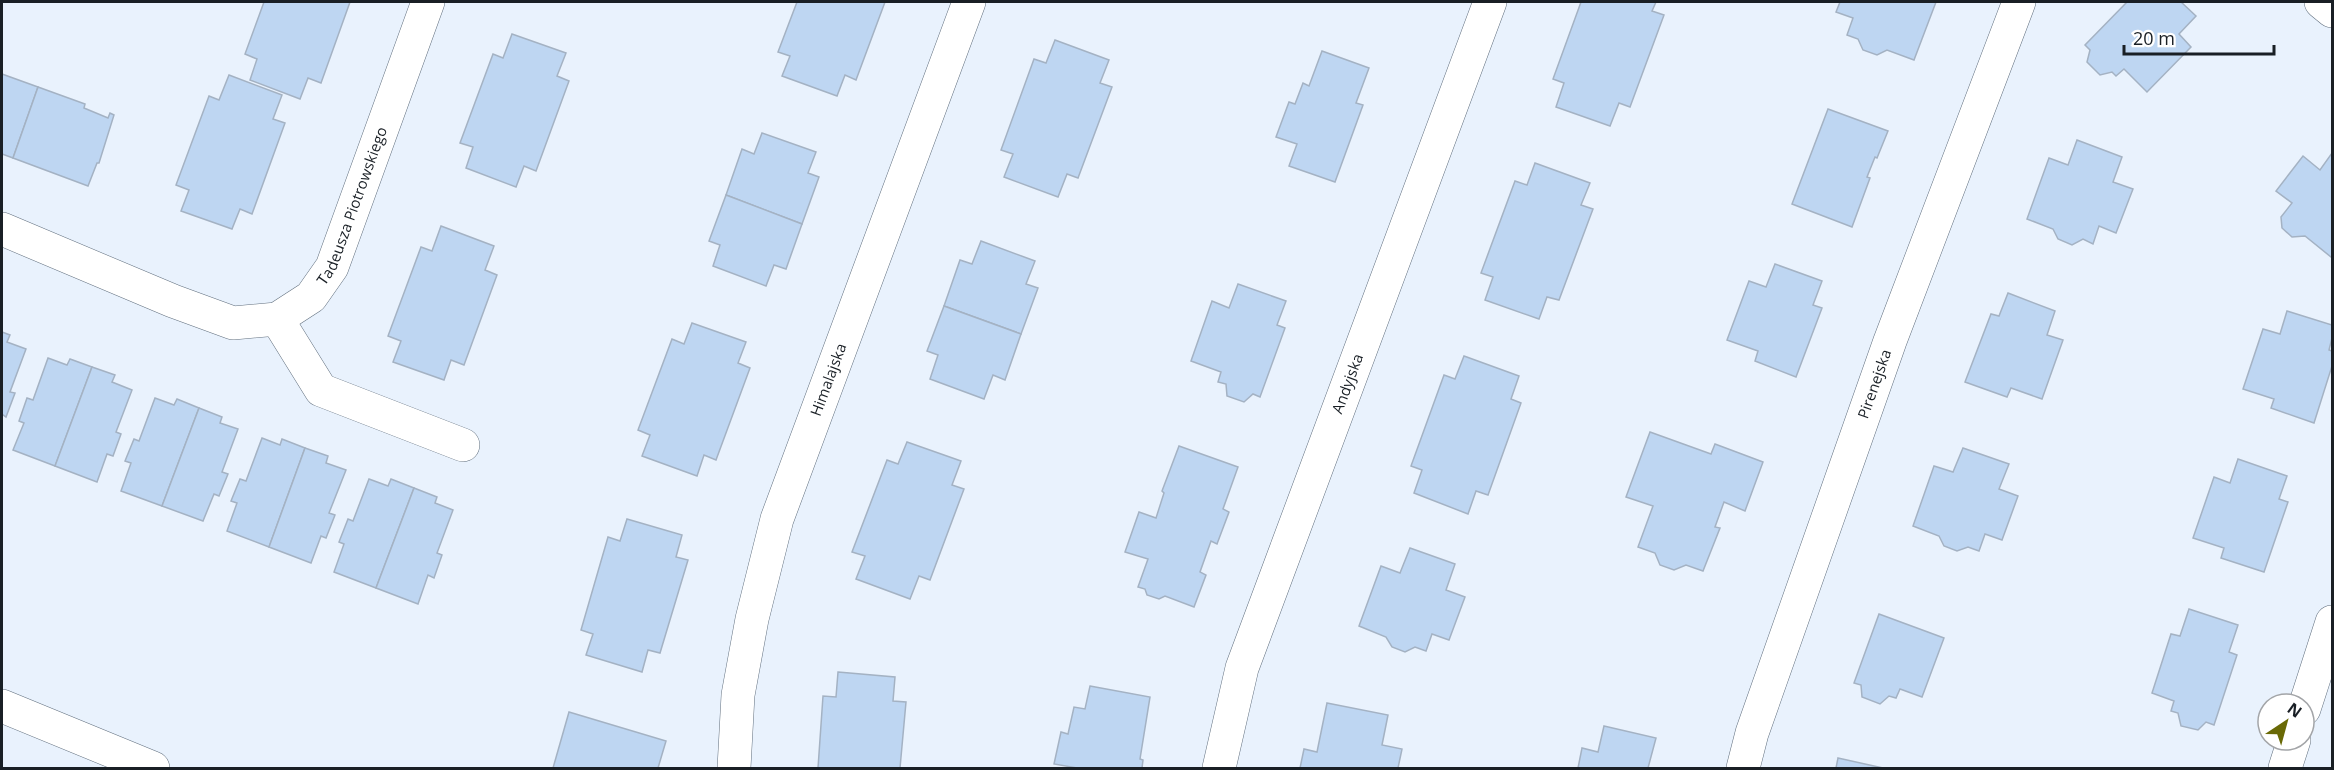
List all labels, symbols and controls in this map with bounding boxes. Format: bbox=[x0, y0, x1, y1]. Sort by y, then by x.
scale bar bbox=[2124, 18, 2274, 56]
text: 20 m bbox=[2133, 26, 2175, 50]
street label: Tadeusza Piotrowskiego bbox=[312, 124, 391, 288]
street label: Himalajska bbox=[805, 340, 850, 419]
street label: Pirenejska bbox=[1852, 346, 1895, 421]
street label: Andyjska bbox=[1327, 351, 1367, 416]
north arrow bbox=[2256, 692, 2316, 752]
text: N bbox=[2283, 697, 2307, 723]

